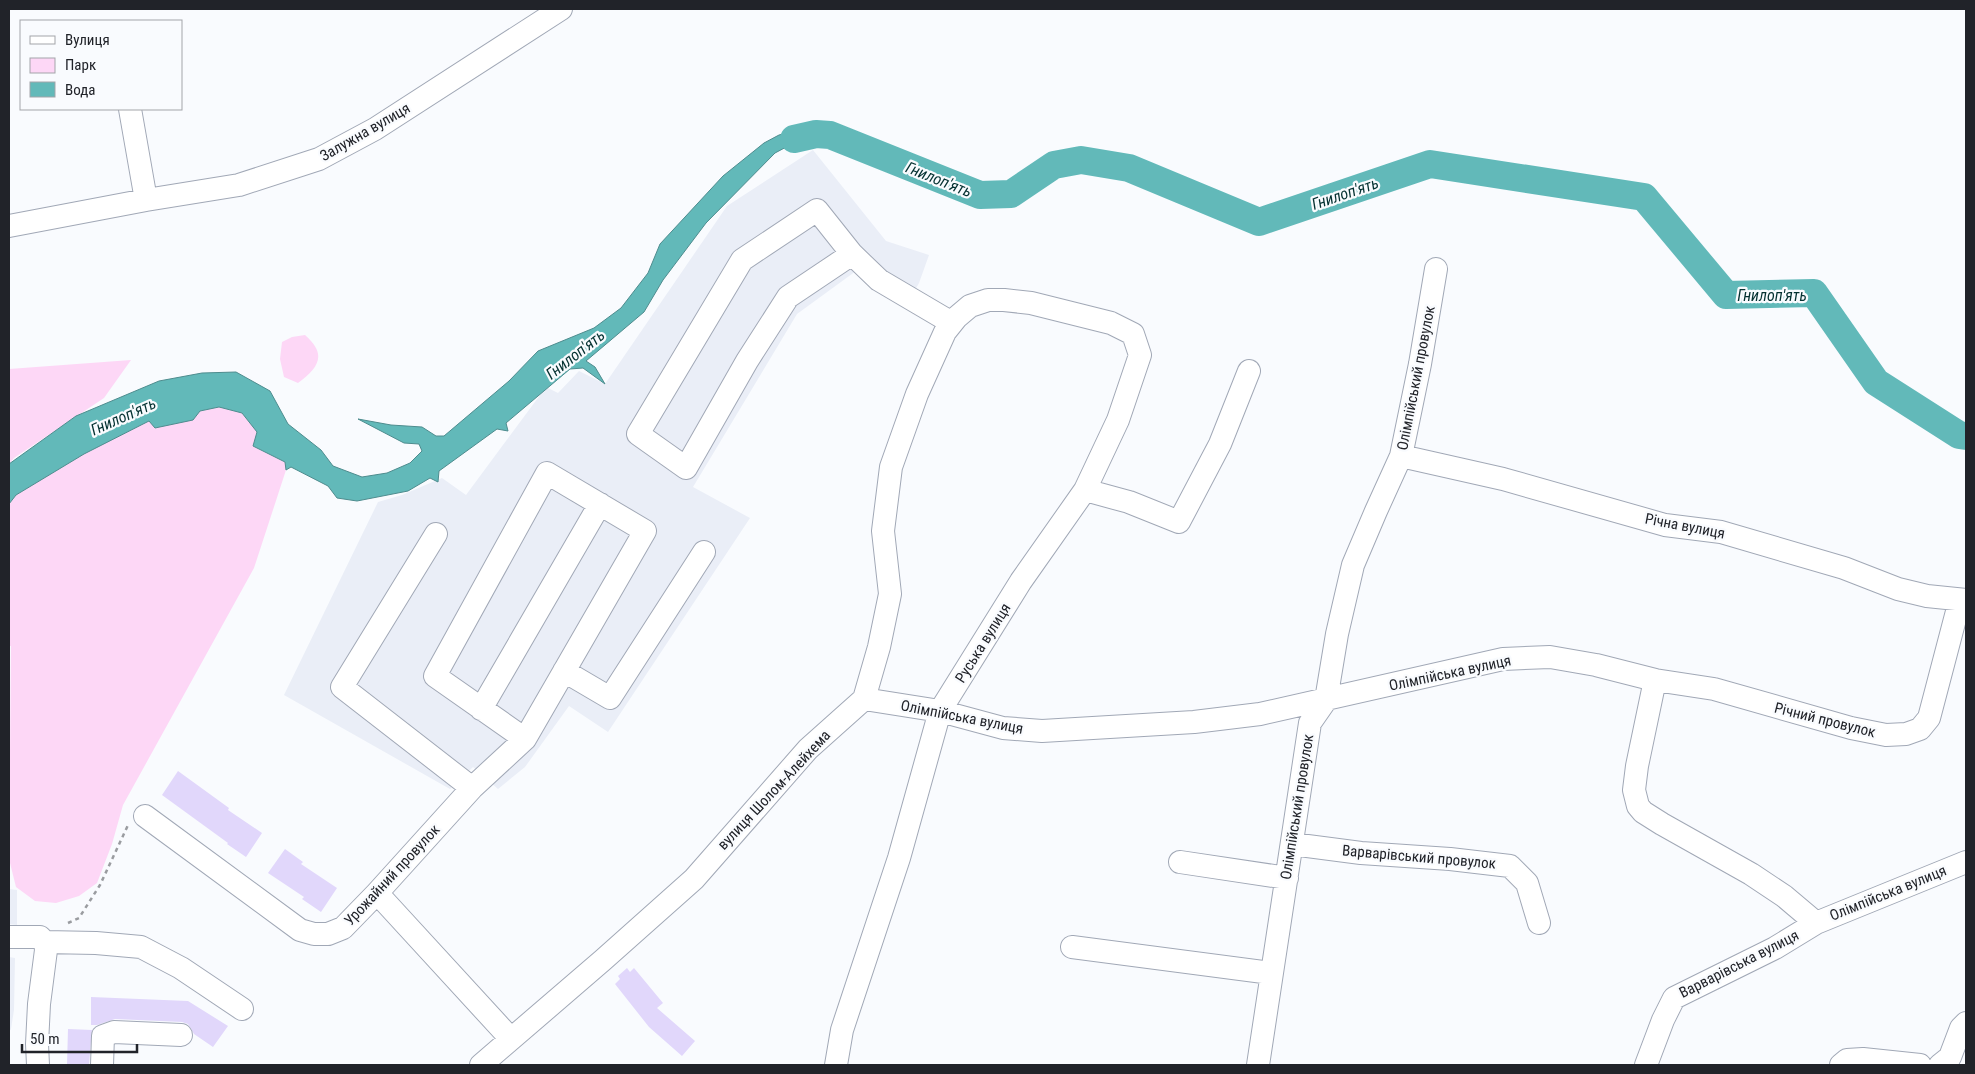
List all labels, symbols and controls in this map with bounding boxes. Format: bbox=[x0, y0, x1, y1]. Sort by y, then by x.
legend bbox=[20, 20, 182, 110]
text: Вулиця bbox=[65, 31, 110, 49]
text: Парк bbox=[65, 56, 96, 74]
text: Вода bbox=[65, 81, 95, 99]
street label: Залужна вулиця bbox=[317, 99, 413, 165]
water label: Гнилоп'ять bbox=[903, 158, 975, 201]
water label: Гнилоп'ять bbox=[1309, 173, 1381, 214]
water label: Гнилоп'ять bbox=[1737, 286, 1807, 305]
street label: Олімпійський провулок bbox=[1393, 304, 1439, 452]
water label: Гнилоп'ять bbox=[542, 325, 609, 383]
water label: Гнилоп'ять bbox=[88, 394, 159, 439]
street label: Річна вулиця bbox=[1643, 509, 1727, 543]
street label: Руська вулиця bbox=[951, 600, 1015, 686]
street label: Олімпійська вулиця bbox=[1387, 651, 1513, 695]
street label: Олімпійська вулиця bbox=[899, 696, 1025, 738]
street label: Річний провулок bbox=[1773, 699, 1877, 741]
street label: вулиця Шолом-Алейхема bbox=[714, 726, 834, 854]
street label: Олімпійський провулок bbox=[1277, 733, 1317, 881]
street label: Урожайний провулок bbox=[340, 821, 444, 929]
street label: Варварівський провулок bbox=[1341, 841, 1497, 873]
street label: Олімпійська вулиця bbox=[1827, 861, 1949, 925]
street label: Варварівська вулиця bbox=[1676, 926, 1802, 1002]
scale bar bbox=[22, 1022, 138, 1054]
text: 50 m bbox=[30, 1030, 60, 1048]

